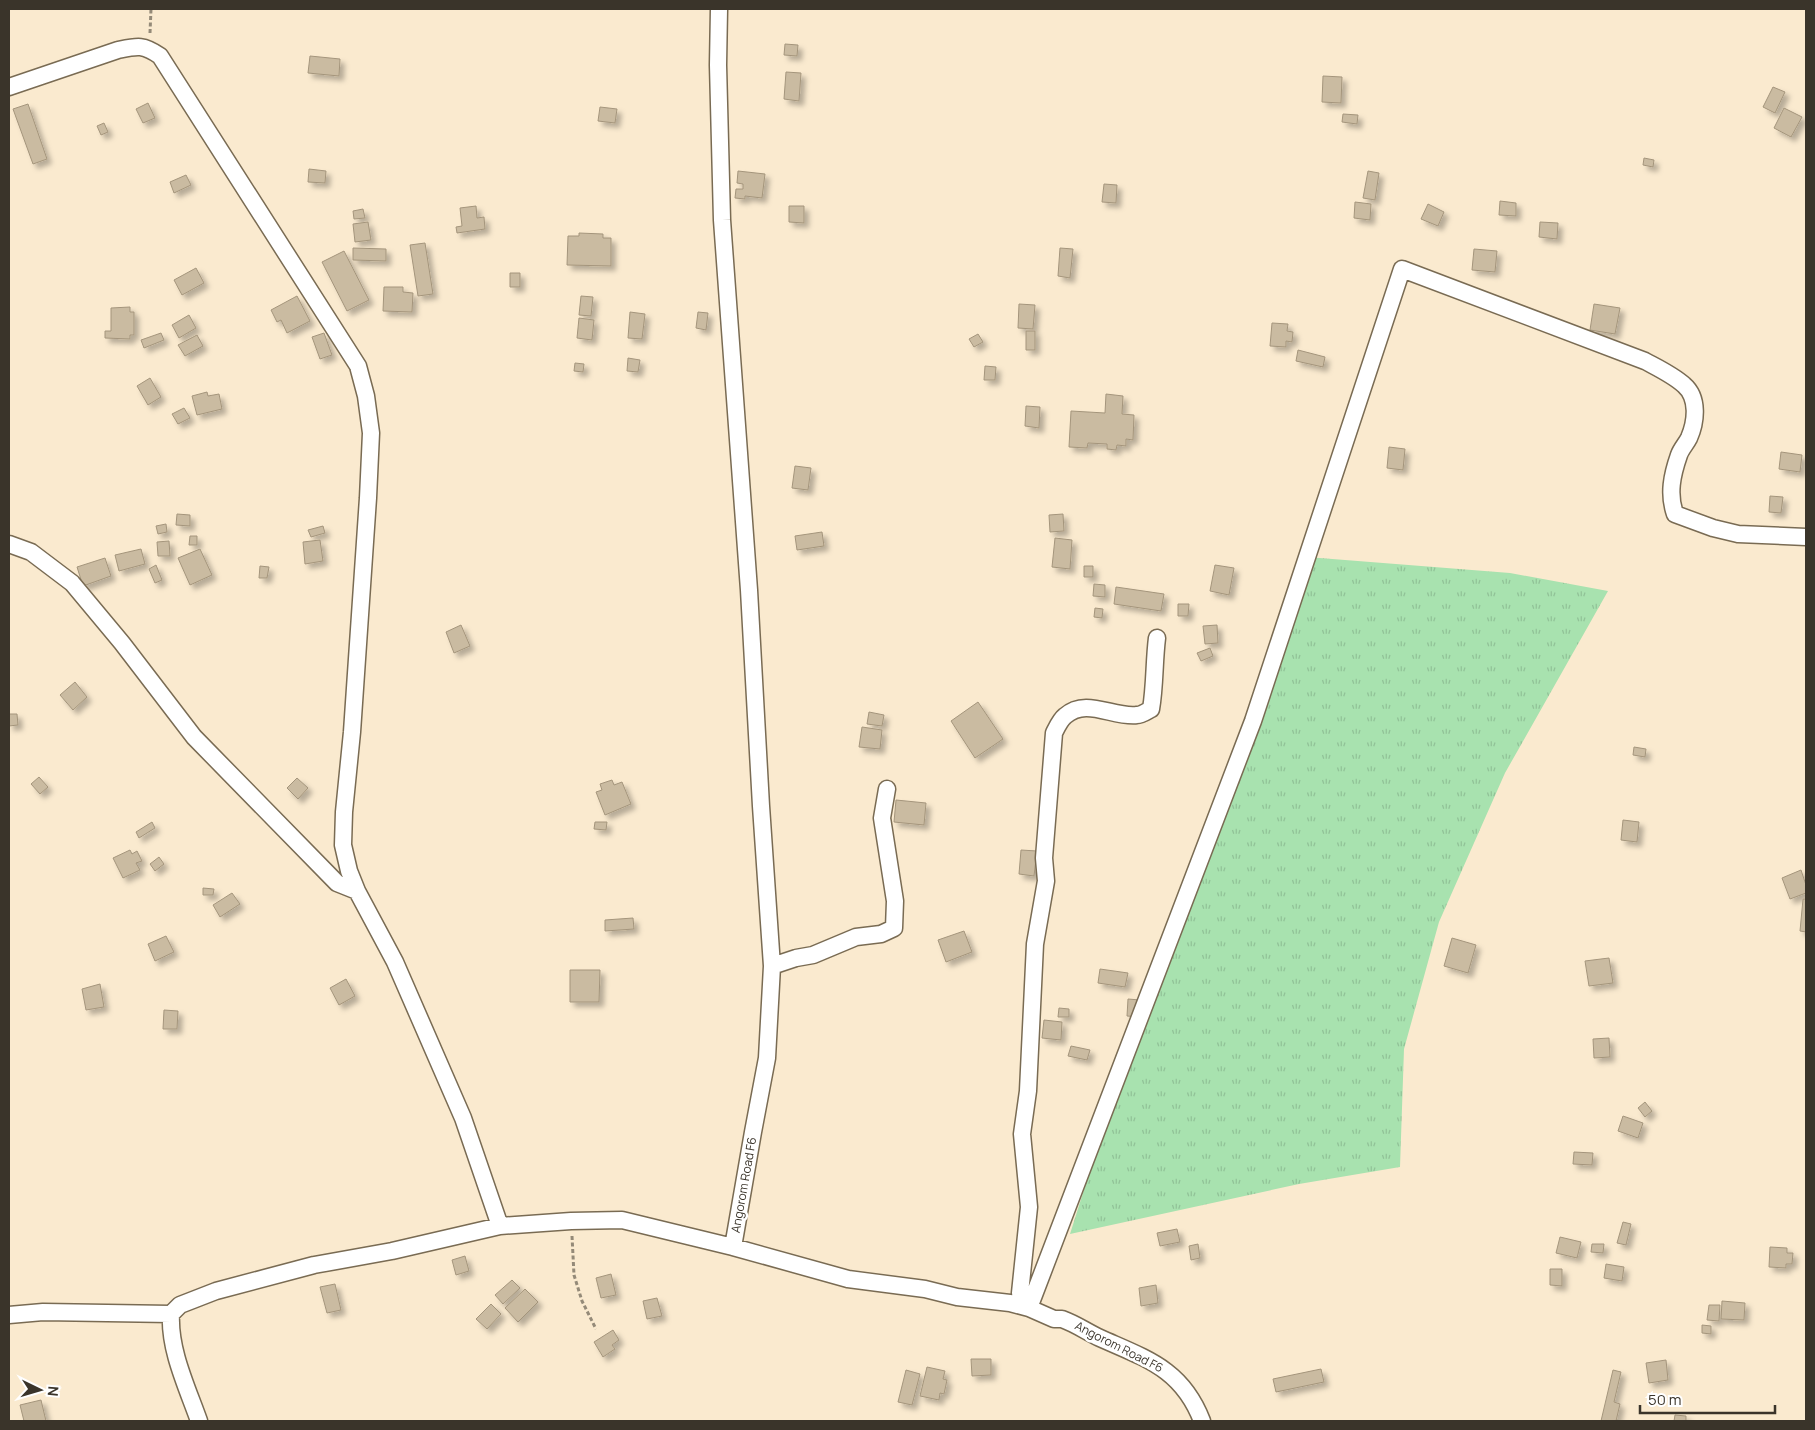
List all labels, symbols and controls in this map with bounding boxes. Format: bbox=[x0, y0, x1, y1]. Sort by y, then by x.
street label: Angorom Road F6 bbox=[727, 1136, 760, 1234]
street label: Angorom Road F6 bbox=[1072, 1317, 1166, 1376]
north arrow bbox=[15, 1365, 65, 1415]
scale bar bbox=[1640, 1382, 1775, 1414]
text: N bbox=[44, 1385, 63, 1397]
text: 50 m bbox=[1648, 1389, 1682, 1410]

